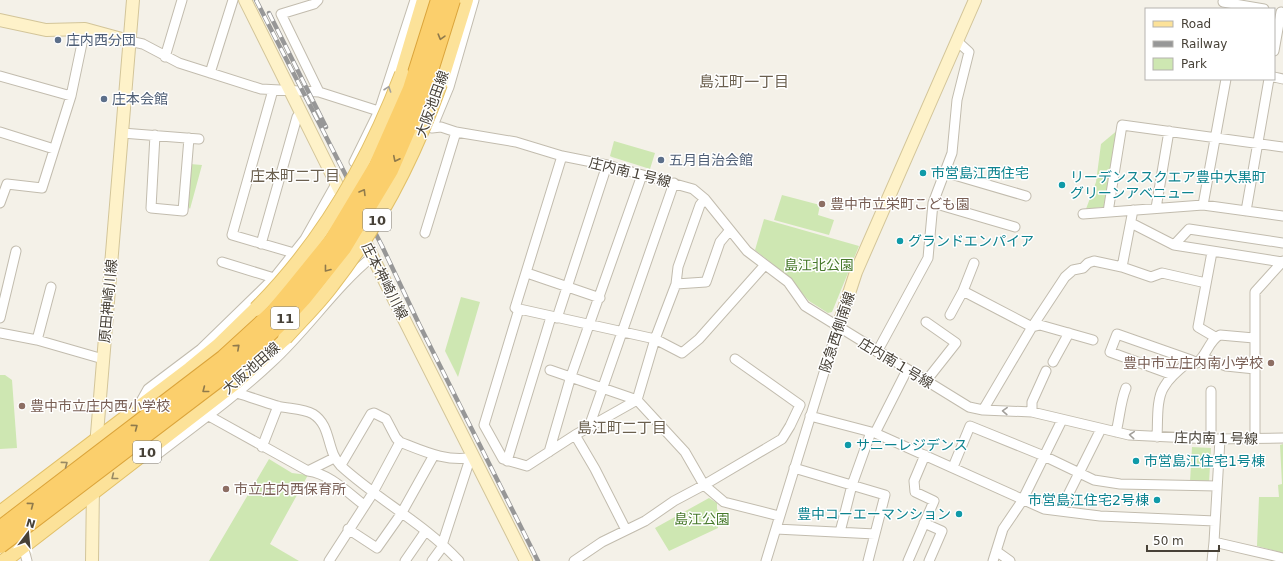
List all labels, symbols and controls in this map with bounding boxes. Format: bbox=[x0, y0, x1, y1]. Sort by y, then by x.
legend bbox=[1145, 8, 1275, 80]
text: Road bbox=[1181, 17, 1211, 31]
place label: 庄内西分団 bbox=[66, 32, 136, 48]
one-way arrow bbox=[437, 34, 446, 41]
marker: 庄内西分団 bbox=[53, 35, 63, 45]
text: Railway bbox=[1181, 37, 1227, 51]
text: Park bbox=[1181, 57, 1207, 71]
street label: 大阪池田線 bbox=[413, 68, 451, 140]
district label: 島江町一丁目 bbox=[699, 73, 789, 91]
one-way arrow bbox=[383, 85, 391, 92]
place label: 庄本会館 bbox=[112, 91, 168, 107]
marker: 庄本会館 bbox=[99, 94, 109, 104]
place label: 五月自治会館 bbox=[669, 152, 753, 168]
street label: 庄内南１号線 bbox=[587, 154, 673, 190]
one-way arrow bbox=[393, 155, 401, 162]
marker: 五月自治会館 bbox=[656, 155, 666, 165]
place label: 市営島江西住宅 bbox=[931, 165, 1029, 181]
district label: 庄本町二丁目 bbox=[250, 167, 340, 185]
marker: 市営島江西住宅 bbox=[918, 168, 928, 178]
place label: リーデンススクエア豊中大黒町 グリーンアベニュー bbox=[1070, 169, 1266, 201]
marker: リーデンススクエア豊中大黒町 グリーンアベニュー bbox=[1057, 180, 1067, 190]
one-way arrow bbox=[358, 189, 365, 196]
place label: 豊中市立栄町こども園 bbox=[830, 196, 970, 212]
marker: 豊中市立栄町こども園 bbox=[817, 199, 827, 209]
road number: 10 bbox=[363, 209, 391, 231]
place label: グランドエンパイア bbox=[908, 233, 1034, 249]
marker: グランドエンパイア bbox=[895, 236, 905, 246]
street label: 庄本神崎川線 bbox=[359, 240, 411, 322]
park label: 島江北公園 bbox=[784, 257, 854, 273]
street label: 原田神崎川線 bbox=[96, 258, 120, 344]
one-way arrow bbox=[324, 264, 331, 271]
street label: 阪急西側南線 bbox=[816, 290, 858, 374]
road number: 11 bbox=[271, 307, 299, 329]
street label: 庄内南１号線 bbox=[856, 335, 936, 391]
street label: 大阪池田線 bbox=[219, 339, 283, 397]
one-way arrow bbox=[232, 344, 240, 351]
place label: 豊中市立庄内南小学校 bbox=[1123, 355, 1263, 371]
marker: 豊中市立庄内南小学校 bbox=[1266, 358, 1276, 368]
one-way arrow bbox=[203, 385, 210, 392]
place label: 豊中市立庄内西小学校 bbox=[30, 398, 170, 414]
marker: 豊中市立庄内西小学校 bbox=[17, 401, 27, 411]
one-way arrow bbox=[1002, 407, 1008, 416]
district label: 島江町二丁目 bbox=[577, 419, 667, 437]
one-way arrow bbox=[130, 425, 137, 432]
street label: 庄内南１号線 bbox=[1174, 429, 1258, 447]
one-way arrow bbox=[1129, 431, 1135, 440]
place label: サニーレジデンス bbox=[856, 437, 968, 453]
marker: サニーレジデンス bbox=[843, 440, 853, 450]
road number: 10 bbox=[133, 441, 161, 463]
place label: 市営島江住宅1号棟 bbox=[1144, 453, 1265, 469]
marker: 市営島江住宅1号棟 bbox=[1131, 456, 1141, 466]
one-way arrow bbox=[60, 462, 67, 469]
one-way arrow bbox=[112, 472, 119, 479]
place label: 市立庄内西保育所 bbox=[234, 481, 346, 497]
marker: 市立庄内西保育所 bbox=[221, 484, 231, 494]
place label: 市営島江住宅2号棟 bbox=[1028, 492, 1149, 508]
marker: 市営島江住宅2号棟 bbox=[1152, 495, 1162, 505]
one-way arrow bbox=[27, 503, 34, 510]
place label: 豊中コーエーマンション bbox=[797, 506, 951, 522]
marker: 豊中コーエーマンション bbox=[954, 509, 964, 519]
park label: 島江公園 bbox=[674, 511, 730, 527]
north arrow bbox=[8, 513, 48, 553]
text: N bbox=[24, 516, 37, 531]
scale bar bbox=[1147, 527, 1219, 553]
text: 50 m bbox=[1153, 534, 1184, 548]

